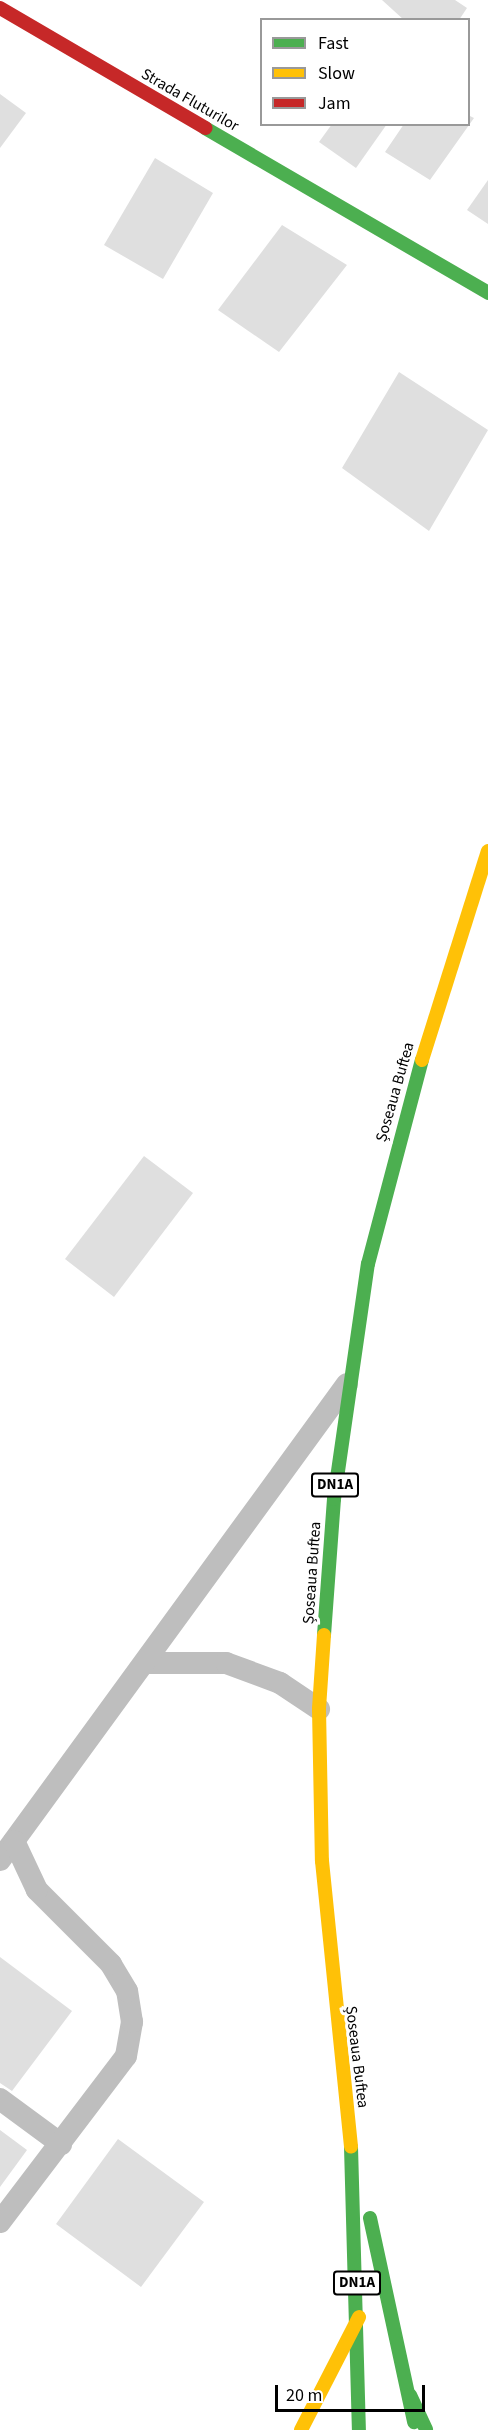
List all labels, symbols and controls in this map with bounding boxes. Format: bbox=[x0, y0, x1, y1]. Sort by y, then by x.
legend bbox=[260, 18, 470, 126]
text: Fast bbox=[318, 31, 349, 56]
text: Slow bbox=[318, 61, 355, 86]
street label: Strada Fluturilor bbox=[138, 64, 242, 136]
text: Jam bbox=[318, 91, 351, 116]
street label: Șoseaua Buftea bbox=[372, 1040, 418, 1144]
road number: DN1A bbox=[310, 1473, 360, 1497]
street label: Șoseaua Buftea bbox=[299, 1521, 325, 1625]
street label: Șoseaua Buftea bbox=[341, 2005, 373, 2109]
road number: DN1A bbox=[332, 2271, 382, 2295]
scale bar bbox=[278, 2373, 428, 2411]
text: 20 m bbox=[286, 2383, 322, 2408]

